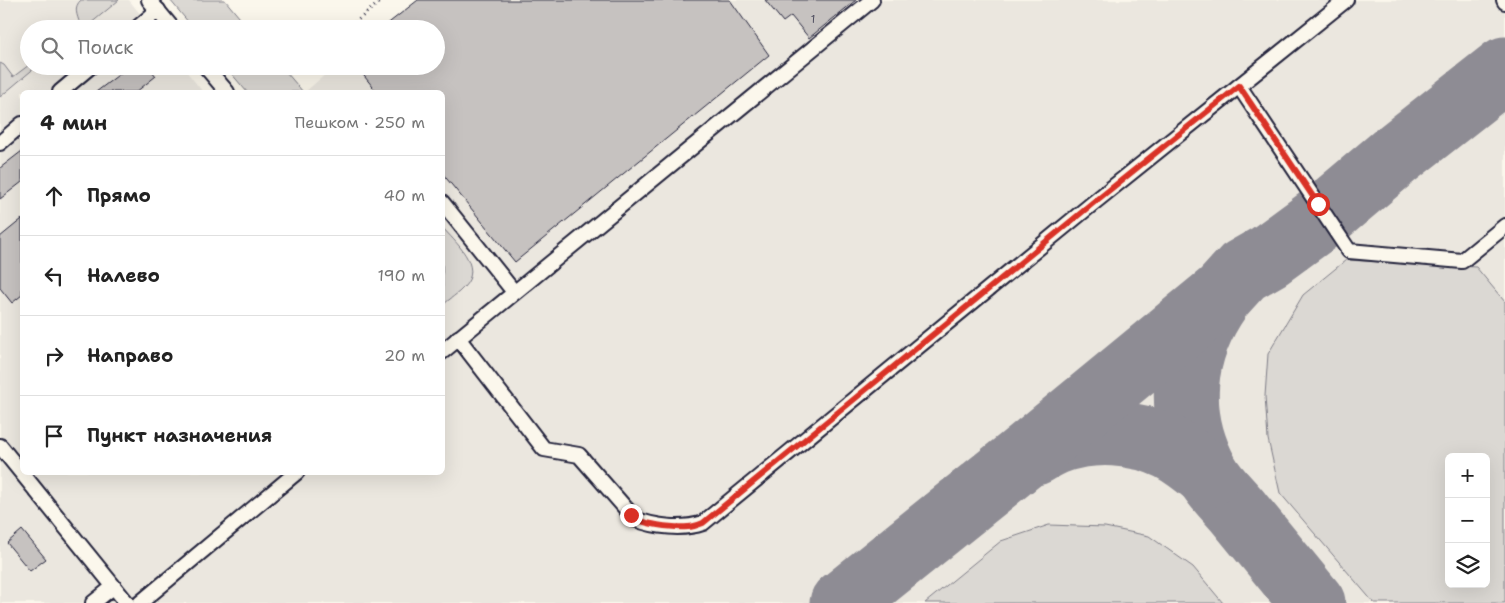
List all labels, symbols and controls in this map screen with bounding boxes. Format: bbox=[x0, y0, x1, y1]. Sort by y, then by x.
house number: 1 bbox=[811, 12, 815, 27]
search box bbox=[20, 20, 445, 75]
icon: search bbox=[38, 34, 66, 62]
text: Поиск bbox=[78, 35, 133, 60]
text: 4 мин bbox=[40, 109, 107, 137]
text: Пешком · 250 m bbox=[295, 112, 425, 133]
icon: ahead bbox=[40, 182, 68, 210]
text: Прямо bbox=[87, 183, 151, 208]
text: 40 m bbox=[383, 185, 425, 206]
route start bbox=[1307, 193, 1330, 216]
icon: left bbox=[40, 262, 68, 290]
text: Налево bbox=[87, 263, 160, 288]
text: 190 m bbox=[378, 265, 425, 286]
icon: right bbox=[40, 342, 68, 370]
text: Направо bbox=[87, 343, 173, 368]
text: 20 m bbox=[384, 345, 425, 366]
icon: arrive bbox=[40, 422, 68, 450]
text: Пункт назначения bbox=[87, 423, 272, 448]
map controls bbox=[1445, 453, 1490, 588]
button: + bbox=[1445, 453, 1490, 498]
button: − bbox=[1445, 498, 1490, 543]
route end bbox=[620, 504, 643, 527]
button: layers bbox=[1445, 543, 1490, 588]

